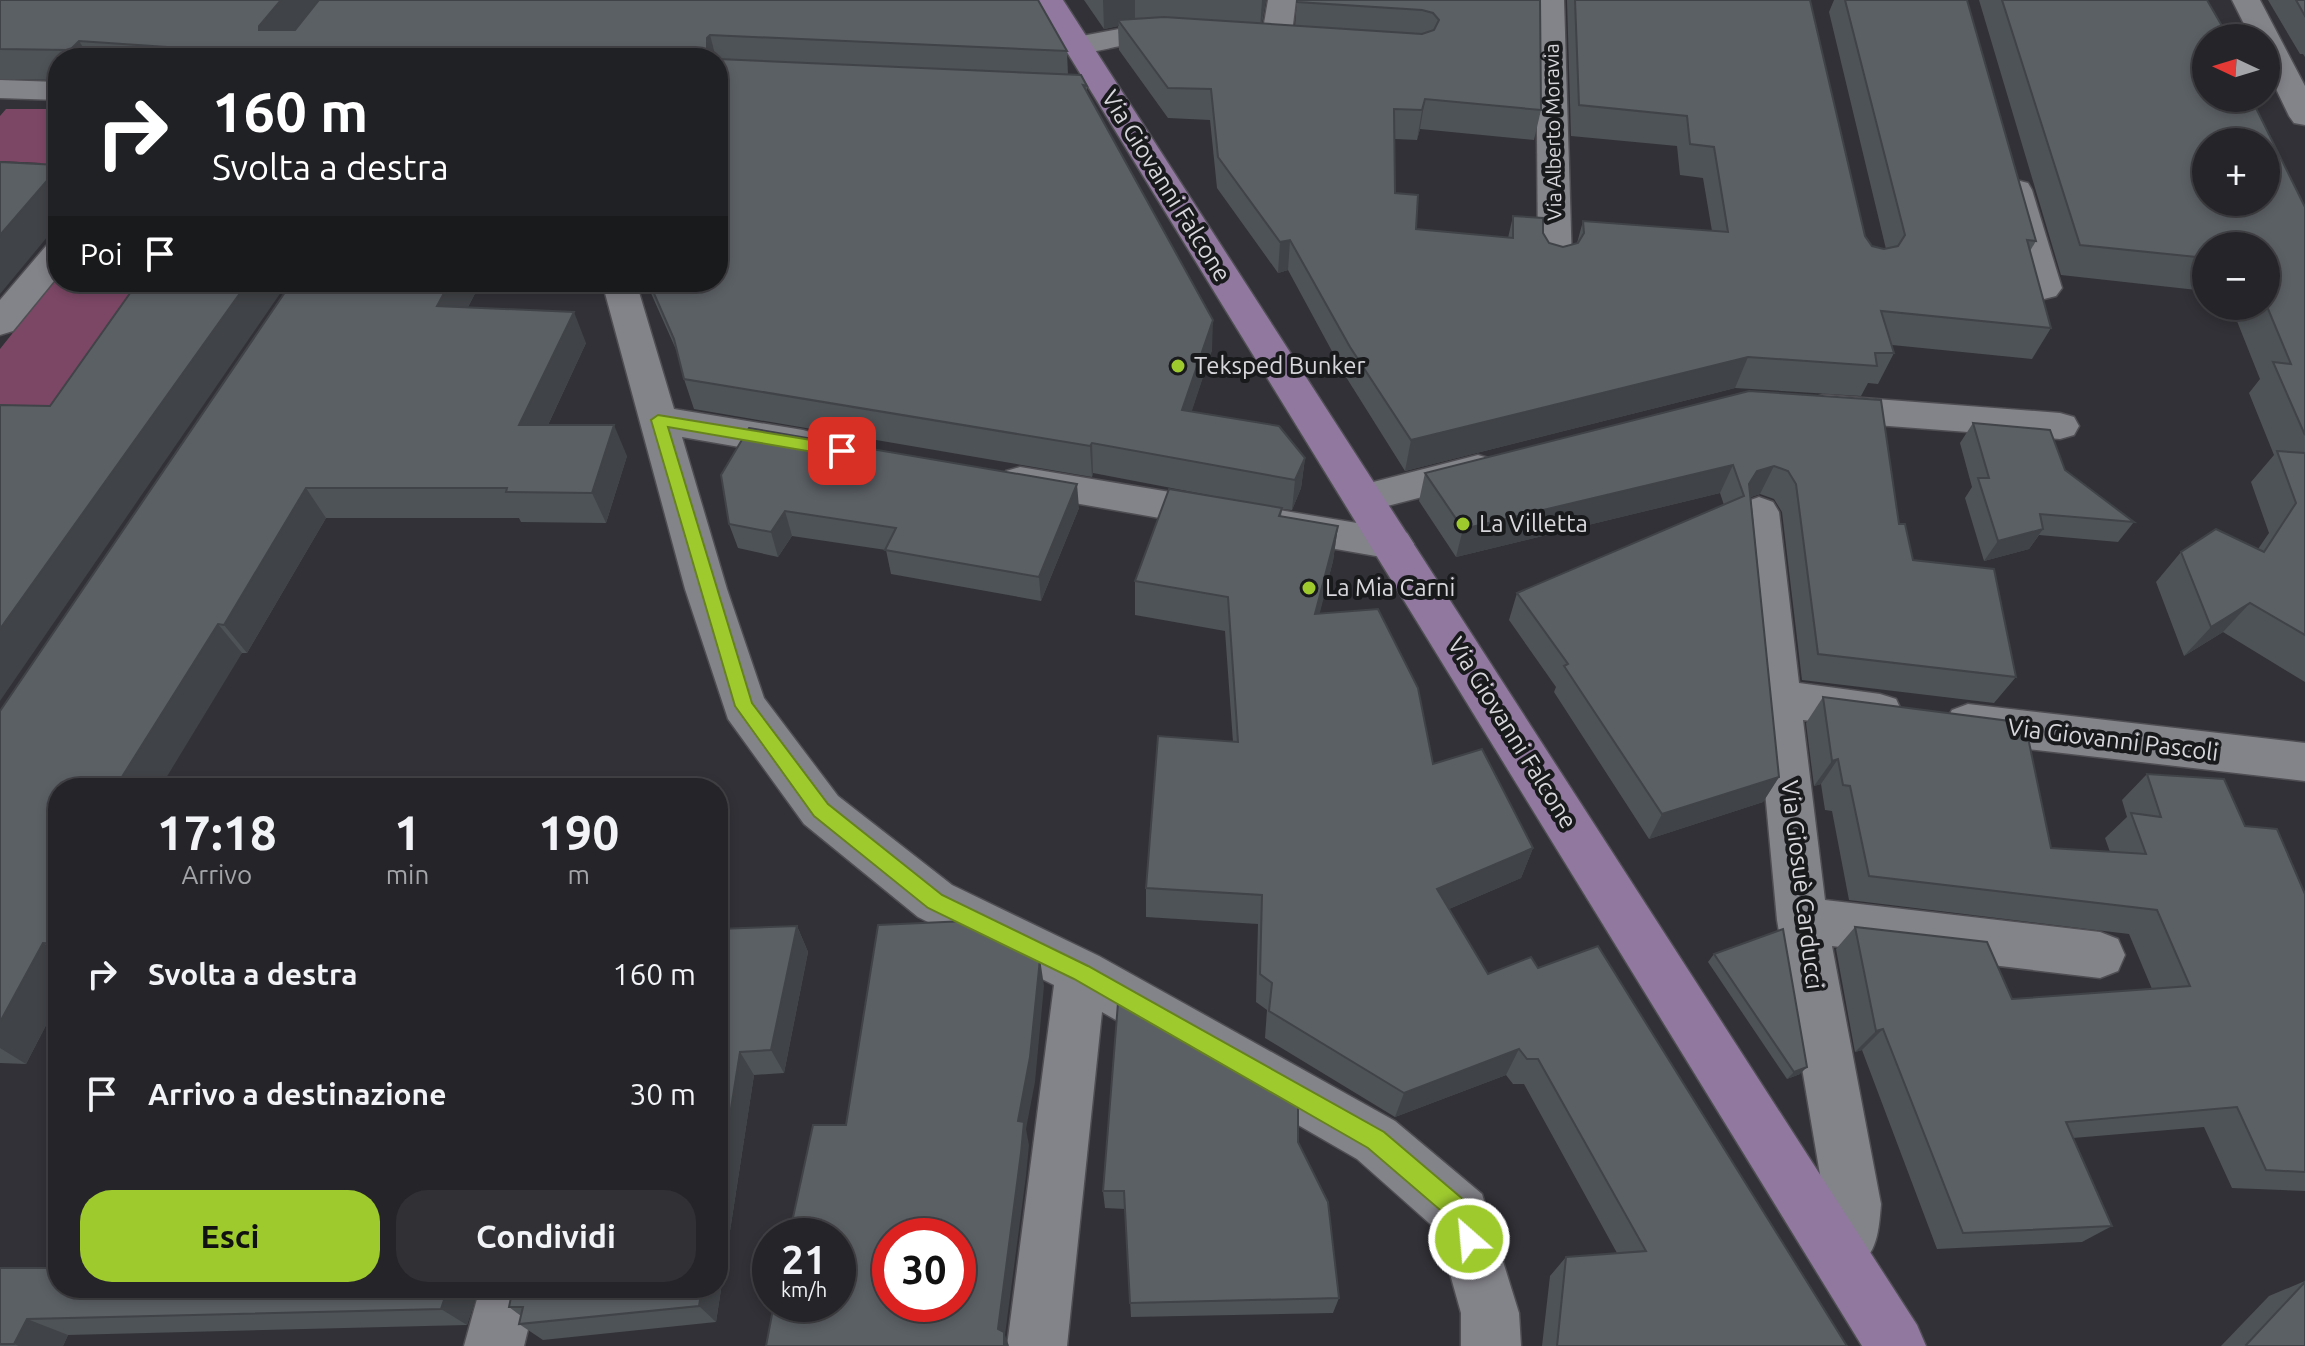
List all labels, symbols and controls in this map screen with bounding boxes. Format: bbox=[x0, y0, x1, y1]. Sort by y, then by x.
north arrow bbox=[2192, 24, 2280, 112]
map controls bbox=[2192, 24, 2280, 320]
street label: Via Alberto Moravia bbox=[1539, 43, 1566, 221]
icon: right bbox=[80, 80, 184, 184]
text: 160 m bbox=[212, 80, 368, 143]
street label: Via Giovanni Falcone bbox=[1097, 85, 1236, 286]
button: + bbox=[2192, 128, 2280, 216]
text: Svolta a destra bbox=[212, 146, 449, 187]
icon: arrive bbox=[138, 232, 182, 276]
button: − bbox=[2192, 232, 2280, 320]
text: Poi bbox=[80, 237, 122, 271]
place label: Teksped Bunker bbox=[1194, 352, 1366, 379]
marker: Teksped Bunker bbox=[1169, 357, 1187, 375]
pin bbox=[808, 417, 876, 485]
icon: arrive bbox=[820, 429, 864, 473]
place label: La Villetta bbox=[1479, 510, 1588, 537]
marker: La Villetta bbox=[1454, 515, 1472, 533]
place label: La Mia Carni bbox=[1325, 574, 1455, 601]
marker: La Mia Carni bbox=[1300, 579, 1318, 597]
street label: Via Giovanni Falcone bbox=[1443, 632, 1582, 833]
street label: Via Giovanni Pascoli bbox=[2006, 713, 2220, 766]
street label: Via Giosuè Carducci bbox=[1776, 779, 1829, 991]
text: 17:18 bbox=[157, 805, 277, 859]
text: 1 bbox=[394, 805, 421, 859]
text: 190 bbox=[538, 805, 619, 859]
text: Arrivo bbox=[181, 860, 252, 889]
text: min bbox=[386, 860, 429, 889]
text: m bbox=[567, 860, 590, 889]
icon: right bbox=[80, 952, 124, 996]
text: Svolta a destra bbox=[148, 957, 357, 991]
text: 160 m bbox=[612, 957, 696, 991]
icon: arrive bbox=[80, 1072, 124, 1116]
text: Arrivo a destinazione bbox=[148, 1077, 446, 1111]
text: 30 m bbox=[629, 1077, 696, 1111]
button: Esci bbox=[80, 1190, 380, 1282]
button: Condividi bbox=[396, 1190, 696, 1282]
position arrow bbox=[1427, 1197, 1511, 1281]
speed limit sign: 30 bbox=[872, 1218, 976, 1322]
text: 21 bbox=[781, 1237, 827, 1282]
text: km/h bbox=[781, 1278, 827, 1301]

